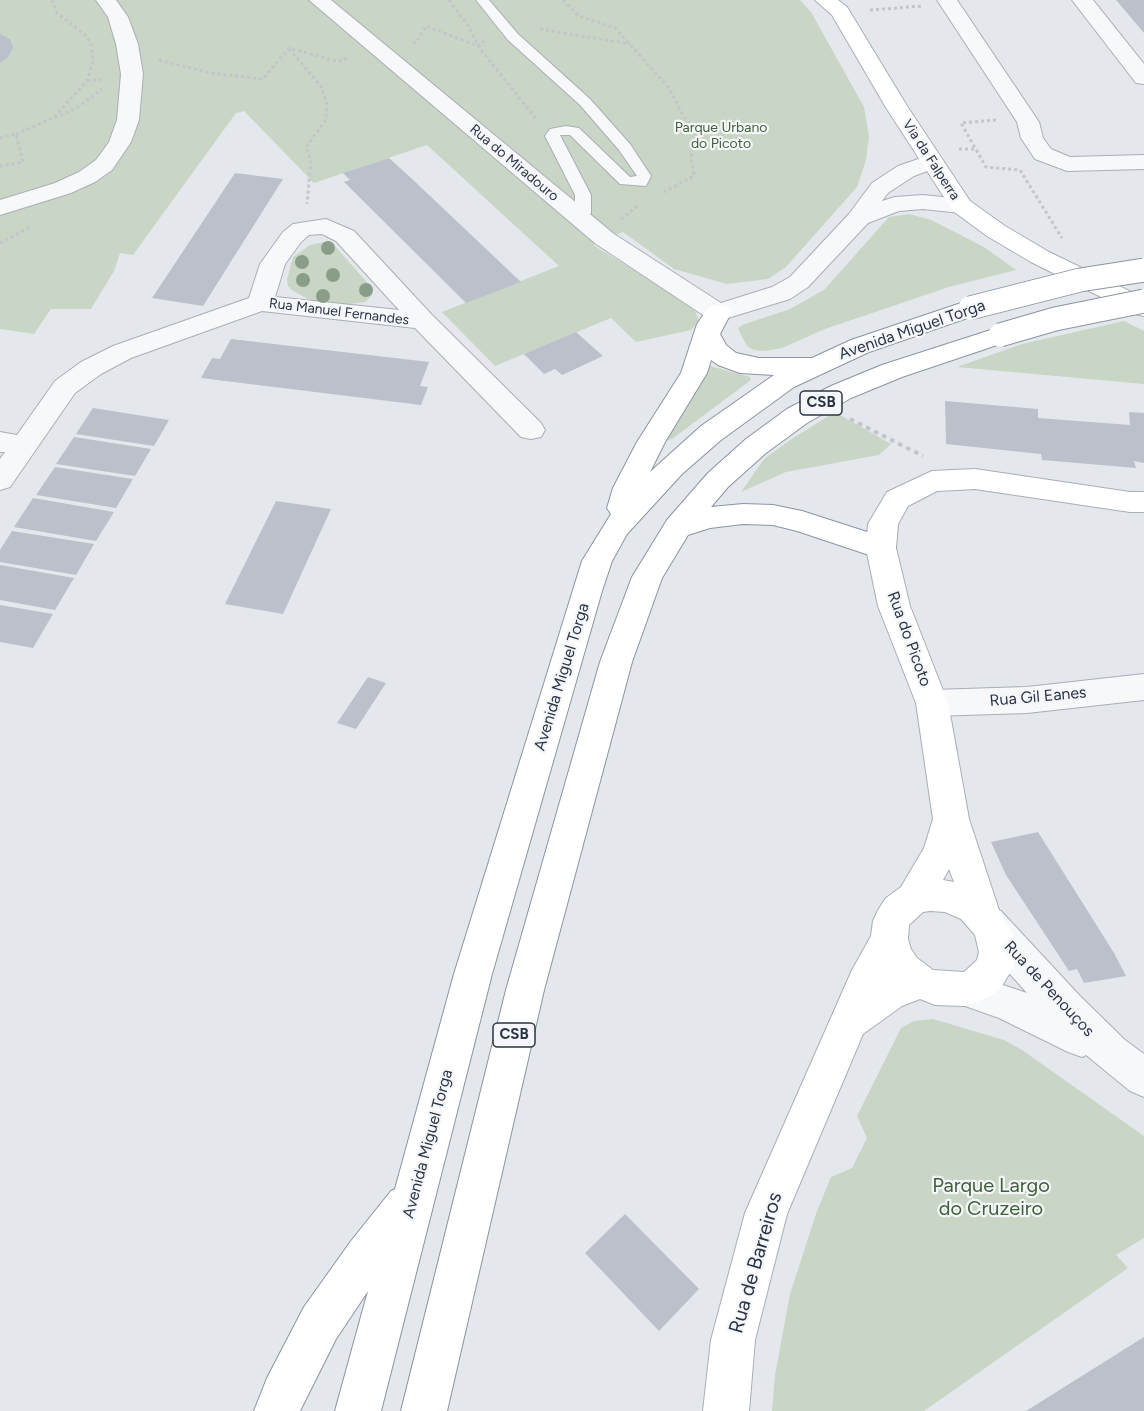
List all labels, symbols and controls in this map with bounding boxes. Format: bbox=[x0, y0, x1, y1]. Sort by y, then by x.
street label: Via da Falperra bbox=[899, 117, 963, 203]
park label: Parque Urbano do Picoto bbox=[675, 120, 767, 152]
street label: Rua do Miradouro bbox=[466, 121, 562, 205]
street label: Rua Manuel Fernandes bbox=[268, 295, 410, 329]
street label: Avenida Miguel Torga bbox=[836, 296, 988, 364]
road number: CSB bbox=[800, 391, 842, 415]
street label: Rua do Picoto bbox=[883, 589, 935, 689]
street label: Avenida Miguel Torga bbox=[530, 601, 594, 753]
street label: Rua Gil Eanes bbox=[989, 683, 1087, 711]
street label: Rua de Penouços bbox=[1000, 937, 1098, 1041]
road number: CSB bbox=[493, 1023, 535, 1047]
street label: Avenida Miguel Torga bbox=[399, 1067, 457, 1221]
park label: Parque Largo do Cruzeiro bbox=[932, 1174, 1050, 1221]
street label: Rua de Barreiros bbox=[724, 1190, 788, 1336]

